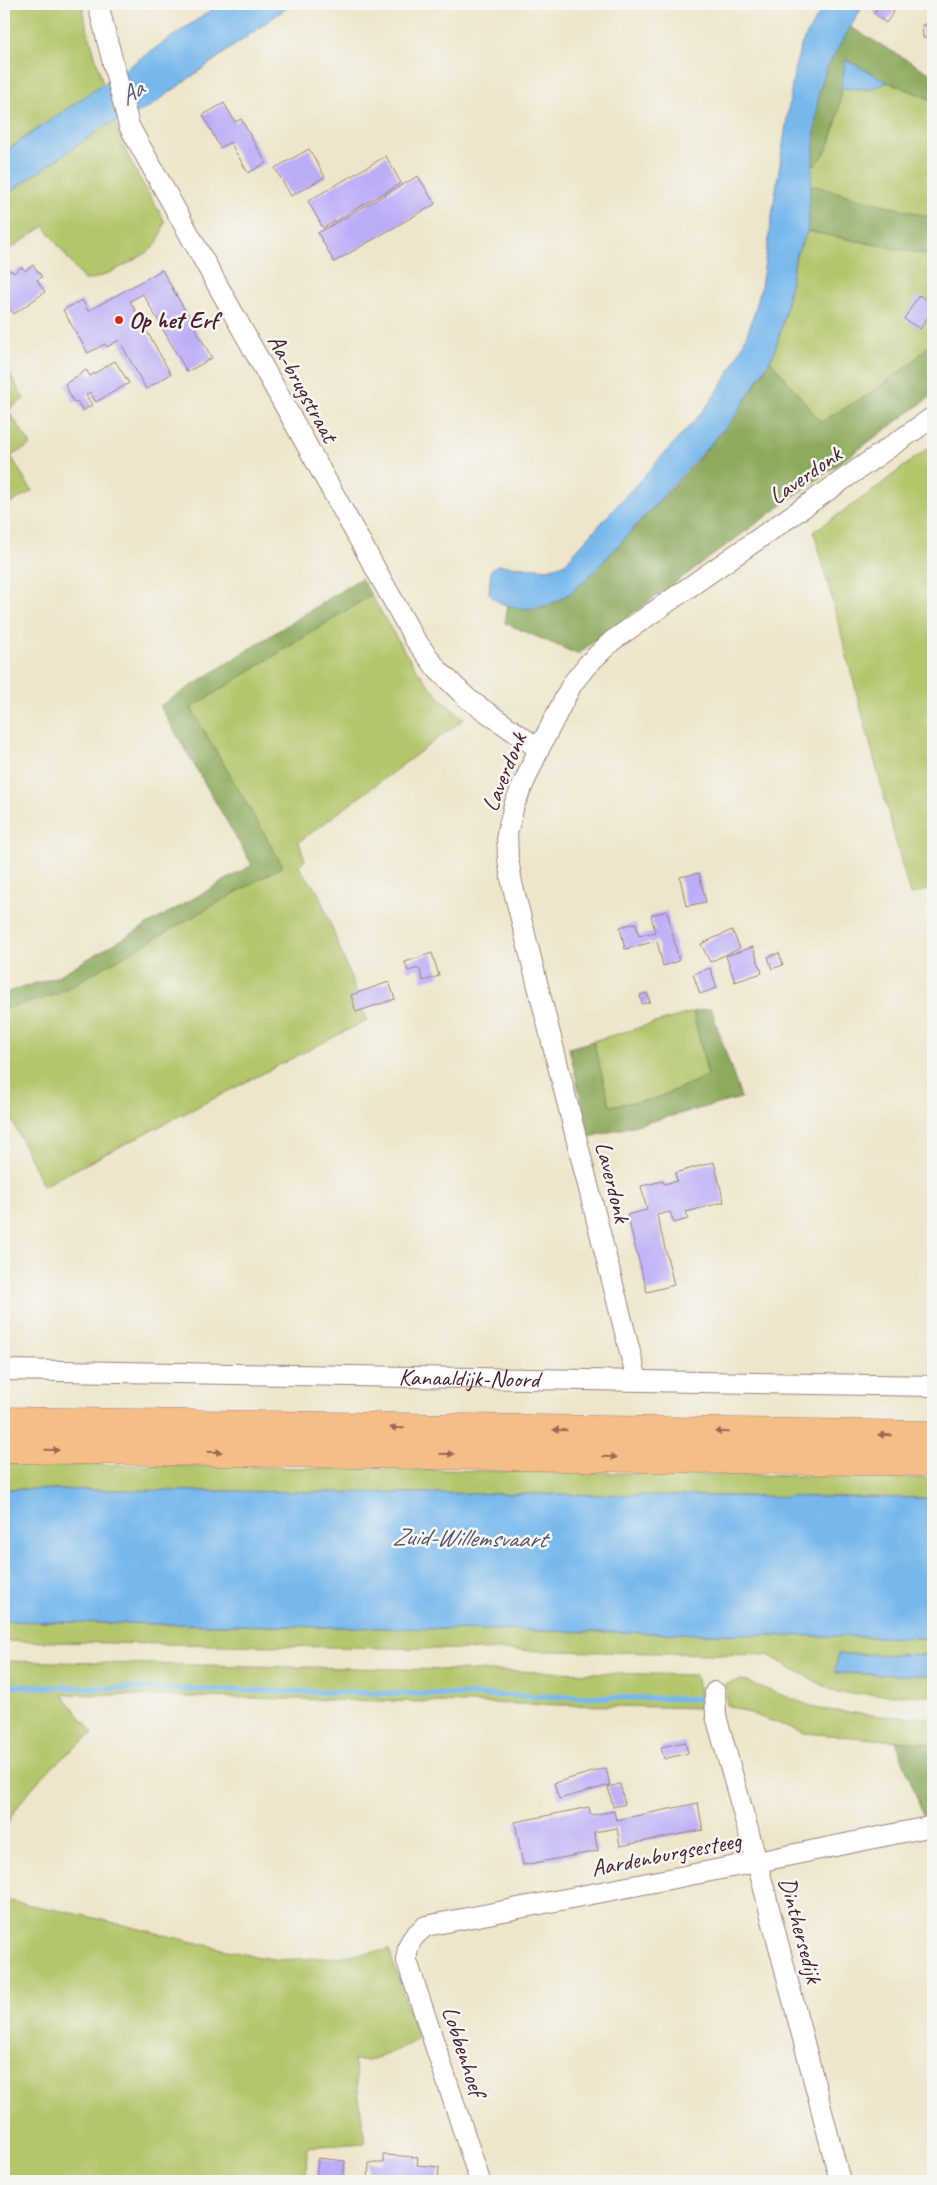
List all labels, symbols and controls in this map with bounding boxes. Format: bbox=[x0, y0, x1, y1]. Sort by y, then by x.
water label: Aa bbox=[113, 72, 152, 113]
place label: Op het Erf bbox=[129, 305, 224, 335]
marker: Op het Erf bbox=[113, 314, 125, 326]
street label: Aa-brugstraat bbox=[261, 329, 346, 449]
street label: Laverdonk bbox=[763, 438, 849, 511]
street label: Laverdonk bbox=[475, 726, 534, 816]
street label: Laverdonk bbox=[589, 1139, 638, 1228]
street label: Kanaaldijk-Noord bbox=[398, 1362, 543, 1394]
one-way arrow bbox=[389, 1424, 405, 1432]
one-way arrow bbox=[551, 1426, 567, 1434]
one-way arrow bbox=[714, 1428, 730, 1436]
one-way arrow bbox=[876, 1430, 892, 1438]
one-way arrow bbox=[45, 1446, 61, 1454]
one-way arrow bbox=[207, 1448, 223, 1456]
one-way arrow bbox=[440, 1451, 456, 1459]
one-way arrow bbox=[602, 1453, 618, 1461]
water label: Zuid-Willemsvaart bbox=[392, 1521, 551, 1555]
street label: Aardenburgsesteeg bbox=[589, 1824, 745, 1883]
street label: Dinthersedijk bbox=[772, 1874, 830, 1988]
street label: Lobbenhoef bbox=[435, 2002, 494, 2104]

